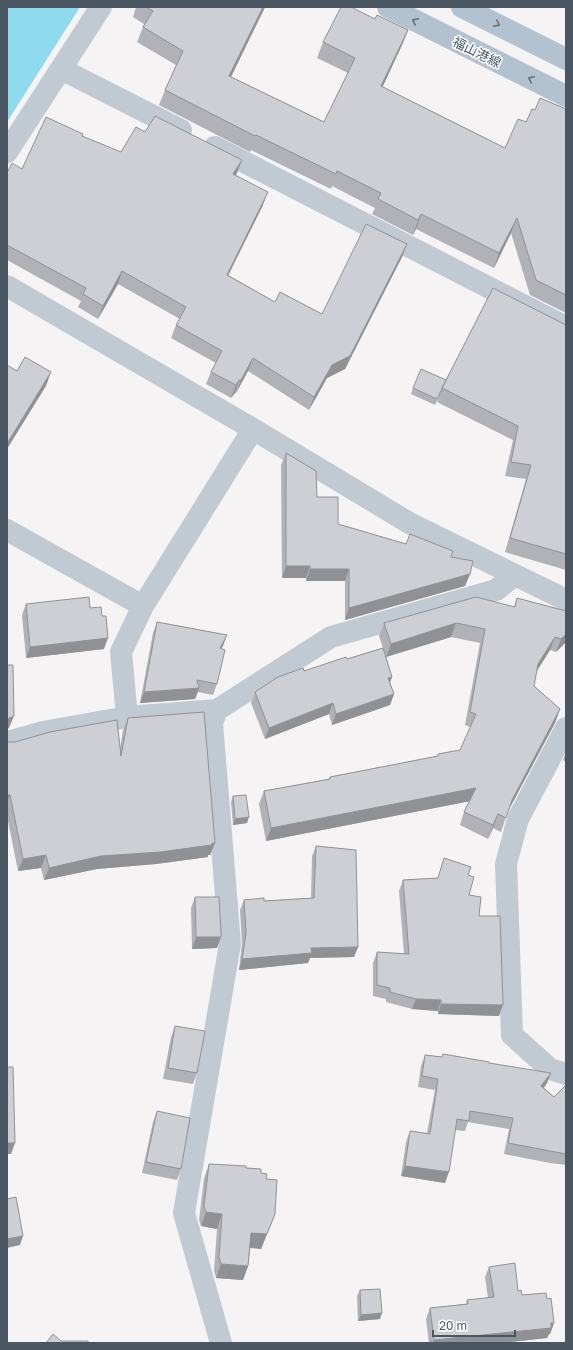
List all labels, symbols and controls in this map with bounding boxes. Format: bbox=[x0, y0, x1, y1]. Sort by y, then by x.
one-way arrow bbox=[412, 18, 419, 25]
one-way arrow bbox=[493, 20, 500, 27]
street label: 福山港線 bbox=[450, 33, 504, 71]
one-way arrow bbox=[528, 76, 535, 84]
scale bar bbox=[433, 1312, 515, 1338]
text: 20 m bbox=[439, 1318, 467, 1333]

